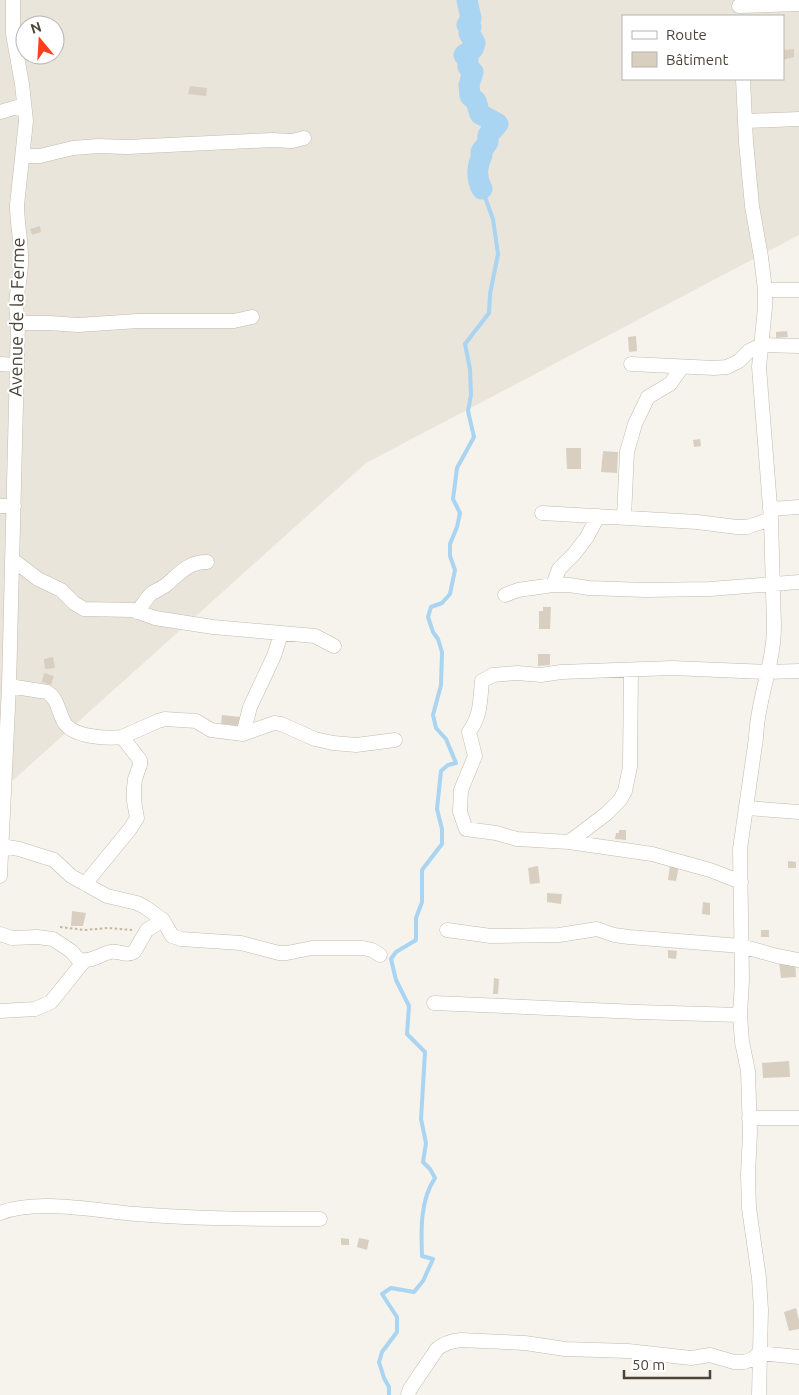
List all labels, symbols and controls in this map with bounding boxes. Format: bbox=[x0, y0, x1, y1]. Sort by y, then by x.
north arrow bbox=[15, 15, 65, 65]
legend bbox=[622, 15, 784, 80]
text: N bbox=[29, 18, 43, 37]
text: Route bbox=[666, 26, 707, 43]
text: Bâtiment bbox=[666, 51, 729, 68]
street label: Avenue de la Ferme bbox=[5, 237, 27, 397]
scale bar bbox=[624, 1348, 710, 1380]
text: 50 m bbox=[632, 1356, 665, 1373]

